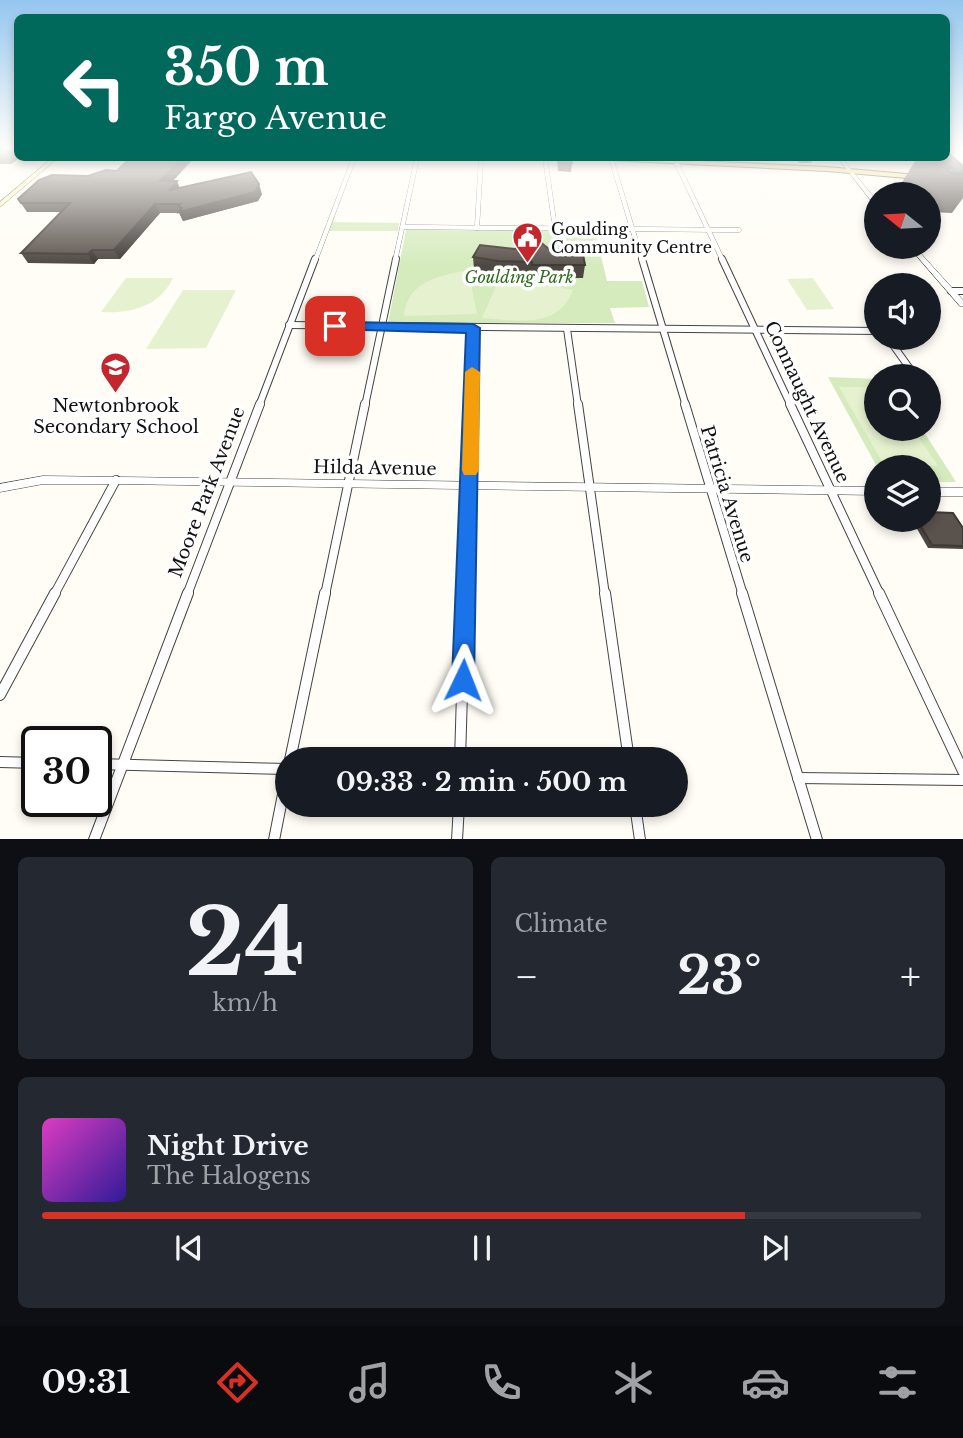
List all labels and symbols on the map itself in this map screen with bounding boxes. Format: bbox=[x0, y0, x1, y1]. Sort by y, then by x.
north arrow bbox=[864, 182, 942, 259]
place label: Goulding Community Centre bbox=[551, 219, 712, 257]
public building icon: Goulding Community Centre bbox=[511, 221, 545, 265]
park label: Goulding Park bbox=[465, 267, 573, 287]
pin bbox=[305, 296, 365, 356]
street label: Connaught Avenue bbox=[760, 318, 854, 486]
school or university icon: Newtonbrook Secondary School bbox=[99, 351, 133, 395]
place label: Newtonbrook Secondary School bbox=[33, 395, 199, 438]
street label: Moore Park Avenue bbox=[164, 404, 250, 580]
street label: Patricia Avenue bbox=[696, 423, 758, 565]
street label: Hilda Avenue bbox=[313, 456, 437, 480]
position arrow bbox=[426, 643, 500, 717]
speed limit sign: 30 bbox=[21, 726, 112, 817]

